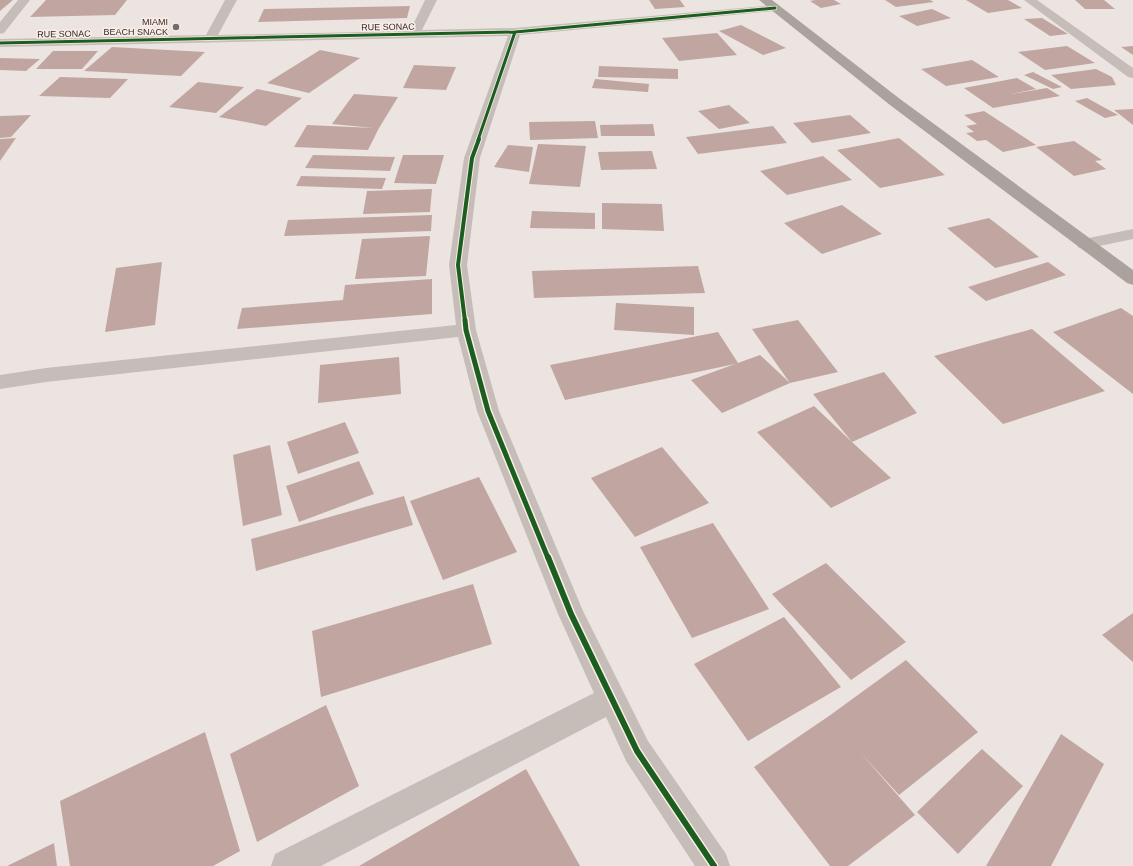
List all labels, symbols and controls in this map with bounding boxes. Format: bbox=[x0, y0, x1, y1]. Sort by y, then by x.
place label: MIAMI BEACH SNACK bbox=[103, 17, 168, 37]
marker: MIAMI BEACH SNACK bbox=[171, 22, 181, 32]
street label: RUE SONAC bbox=[361, 22, 415, 32]
street label: RUE SONAC bbox=[37, 29, 91, 39]

